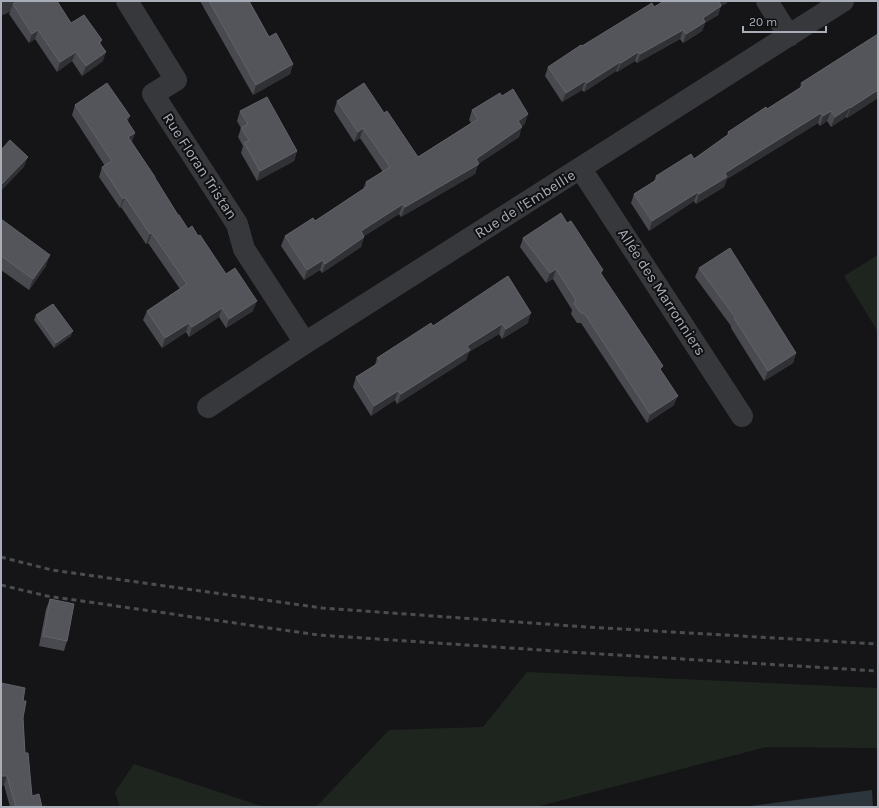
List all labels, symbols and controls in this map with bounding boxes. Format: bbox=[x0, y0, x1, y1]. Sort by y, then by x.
scale bar bbox=[743, 8, 826, 34]
text: 20 m bbox=[749, 15, 777, 29]
street label: Rue Floran Tristan bbox=[159, 109, 241, 223]
street label: Rue de l'Embellie bbox=[471, 166, 579, 242]
street label: Allée des Marronniers bbox=[614, 225, 710, 359]

